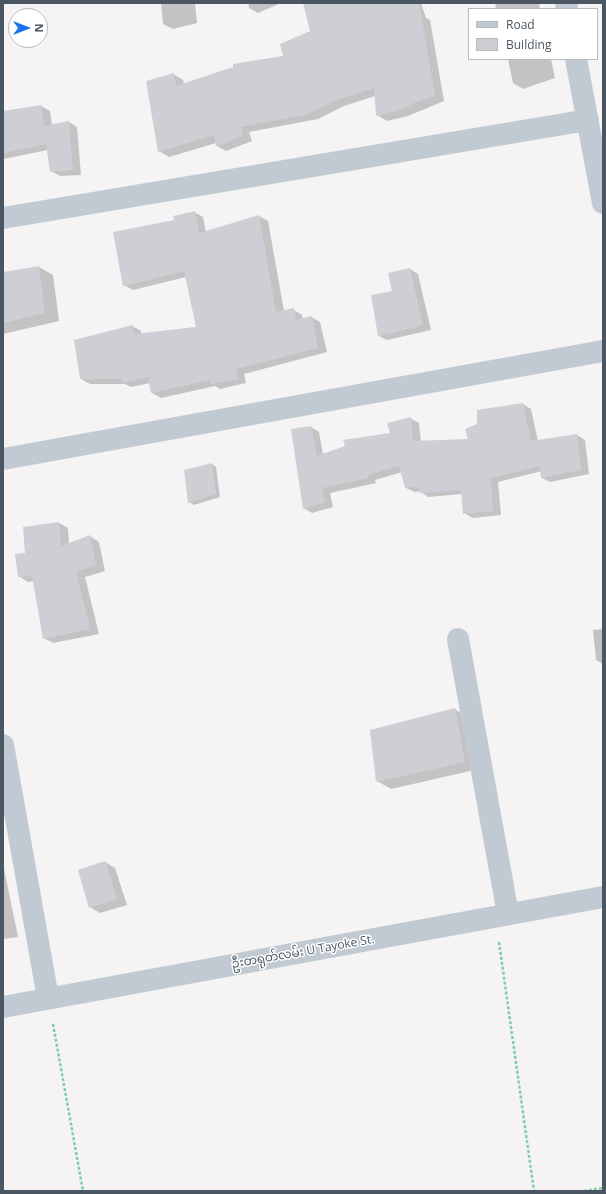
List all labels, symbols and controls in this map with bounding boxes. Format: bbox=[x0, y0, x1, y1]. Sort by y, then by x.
north arrow bbox=[8, 8, 48, 48]
legend bbox=[468, 8, 598, 60]
text: Road bbox=[506, 16, 535, 33]
text: N bbox=[32, 24, 47, 32]
text: Building bbox=[506, 36, 551, 53]
street label: ဦးတရုတ်လမ်း U Tayoke St. bbox=[231, 932, 375, 972]

